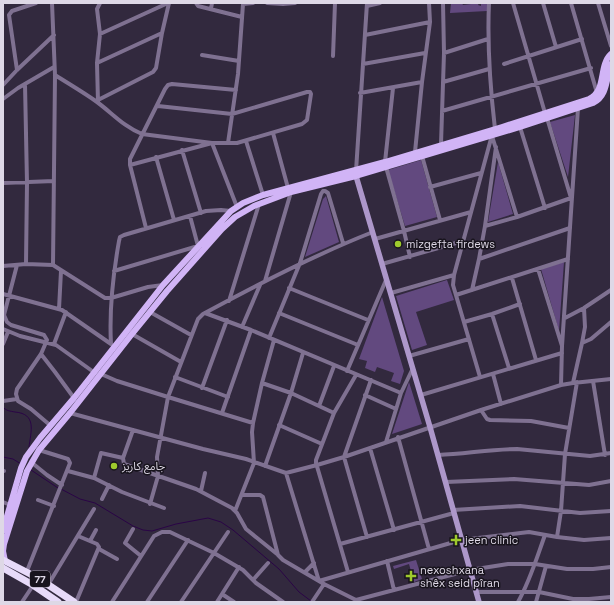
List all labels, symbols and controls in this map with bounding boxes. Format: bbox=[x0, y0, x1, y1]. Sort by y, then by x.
place label: mizgefta firdews bbox=[406, 237, 495, 251]
marker: mizgefta firdews bbox=[393, 239, 403, 249]
place label: جامع كاريز bbox=[121, 459, 166, 474]
marker: جامع كاريز bbox=[109, 461, 119, 471]
place label: jeen clinic bbox=[464, 533, 518, 547]
marker: jeen clinic bbox=[450, 534, 462, 546]
place label: nexoshxana shêx seid pîran bbox=[420, 563, 500, 590]
marker: nexoshxana shêx seid pîran bbox=[405, 570, 417, 582]
road number: 77 bbox=[30, 571, 50, 587]

